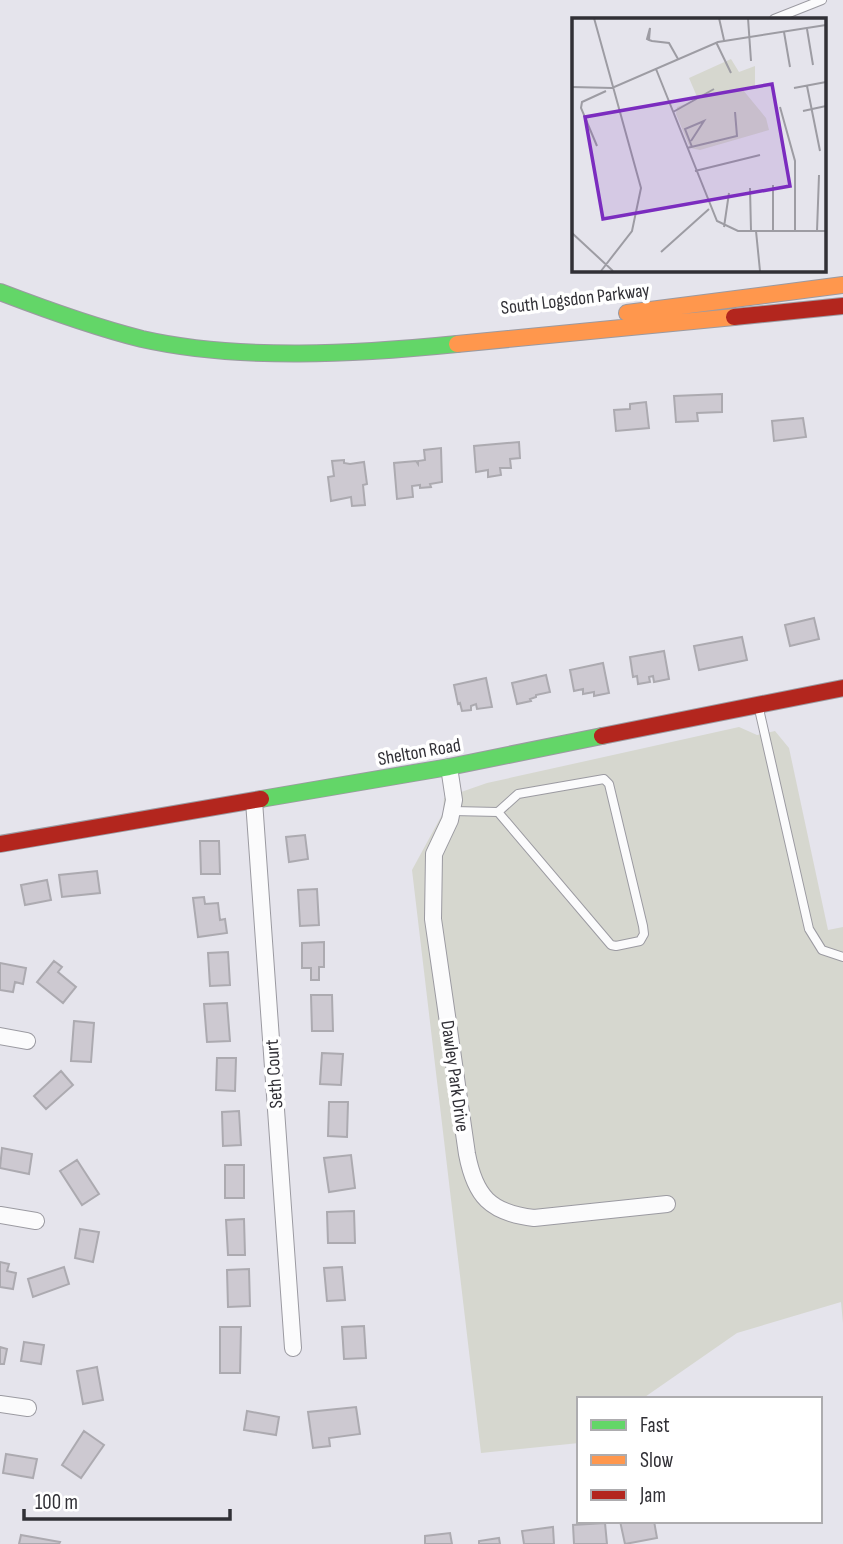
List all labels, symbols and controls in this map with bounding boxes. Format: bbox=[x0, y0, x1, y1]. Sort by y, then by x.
inset map bbox=[572, 18, 826, 271]
street label: South Logsdon Parkway bbox=[499, 279, 652, 320]
street label: Shelton Road bbox=[376, 734, 463, 771]
street label: Dawley Park Drive bbox=[435, 1019, 474, 1134]
street label: Seth Court bbox=[261, 1038, 288, 1109]
legend bbox=[577, 1397, 822, 1523]
text: Fast bbox=[640, 1413, 670, 1438]
text: Slow bbox=[640, 1448, 674, 1473]
scale bar bbox=[24, 1478, 231, 1522]
text: Jam bbox=[639, 1483, 666, 1508]
text: 100 m bbox=[35, 1490, 78, 1515]

